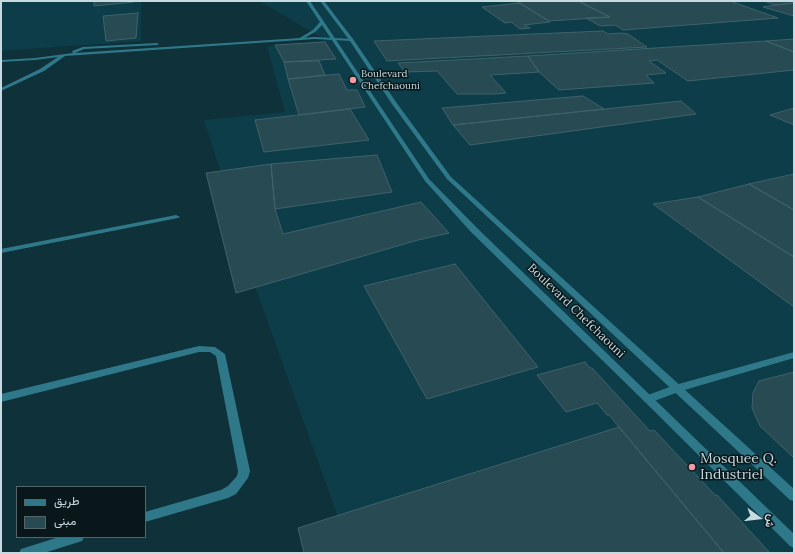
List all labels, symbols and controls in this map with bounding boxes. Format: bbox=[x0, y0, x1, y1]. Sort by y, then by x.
place label: Boulevard Chefchaouni bbox=[361, 68, 420, 92]
marker: Boulevard Chefchaouni bbox=[348, 75, 358, 85]
street label: Boulevard Chefchaouni bbox=[524, 261, 628, 361]
place label: Mosquee Q. Industriel bbox=[700, 451, 777, 484]
marker: Mosquee Q. Industriel bbox=[687, 462, 697, 472]
legend bbox=[16, 486, 146, 538]
text: طريق bbox=[54, 493, 79, 508]
north arrow bbox=[739, 498, 779, 538]
text: مبنى bbox=[54, 513, 76, 528]
text: ش bbox=[762, 513, 779, 529]

